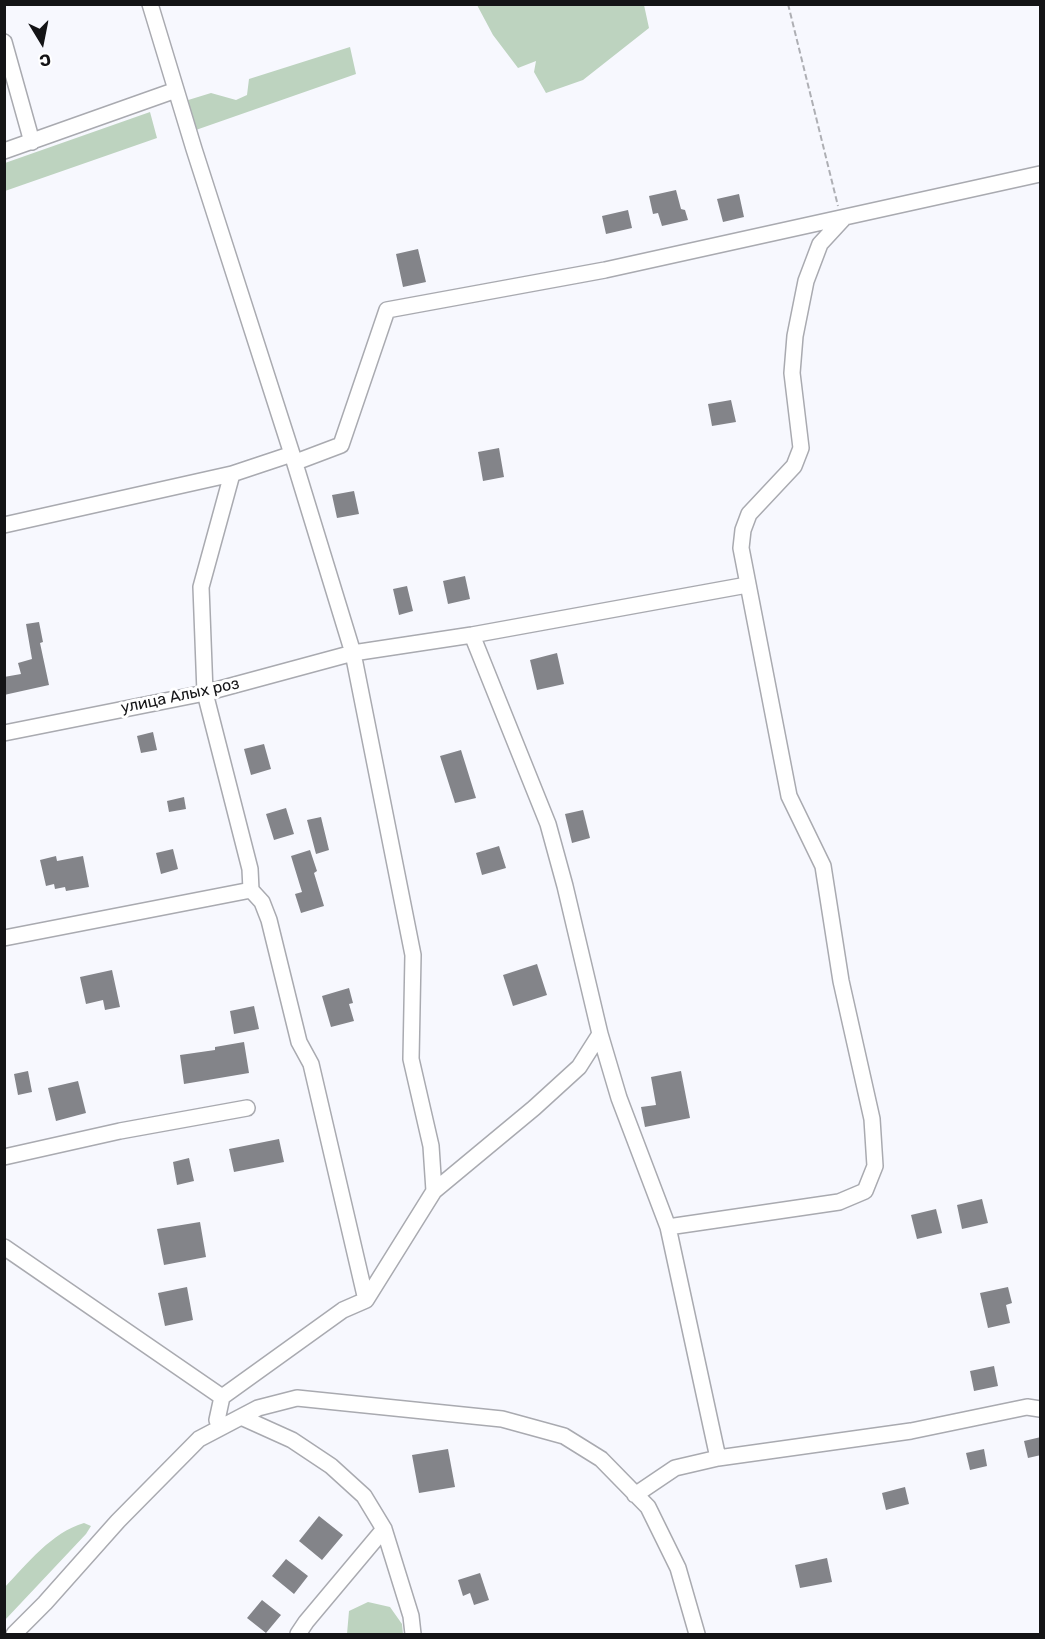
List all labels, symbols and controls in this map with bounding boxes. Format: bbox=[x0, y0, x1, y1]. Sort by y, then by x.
north arrow bbox=[12, 12, 72, 72]
text: С bbox=[38, 50, 52, 71]
street label: улица Алых роз bbox=[119, 674, 241, 718]

